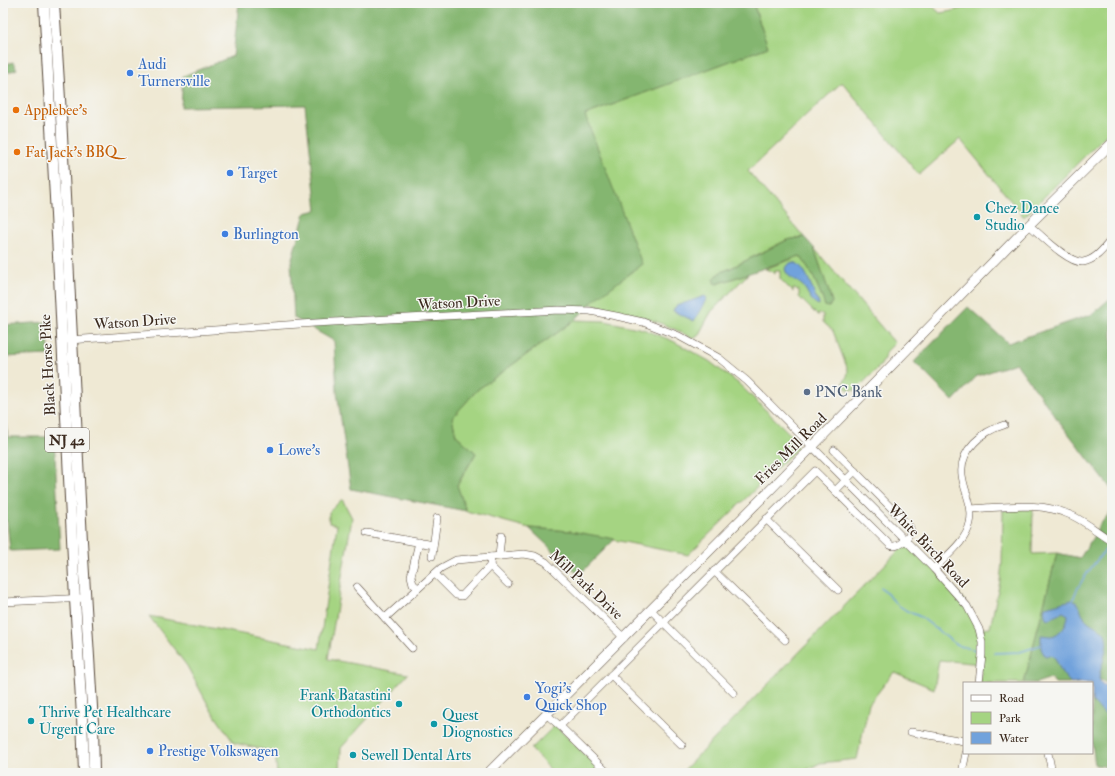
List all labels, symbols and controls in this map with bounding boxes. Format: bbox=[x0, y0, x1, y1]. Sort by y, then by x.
place label: Audi Turnersville bbox=[137, 55, 210, 91]
marker: Audi Turnersville bbox=[125, 68, 135, 78]
place label: Applebee's bbox=[23, 101, 87, 121]
marker: Applebee's bbox=[11, 105, 21, 115]
place label: Fat Jack's BBQ bbox=[25, 143, 127, 163]
marker: Fat Jack's BBQ bbox=[12, 147, 22, 157]
place label: Target bbox=[238, 164, 278, 183]
marker: Target bbox=[225, 168, 235, 178]
place label: Chez Dance Studio bbox=[985, 199, 1059, 235]
marker: Chez Dance Studio bbox=[972, 212, 982, 222]
place label: Burlington bbox=[233, 225, 299, 244]
marker: Burlington bbox=[220, 229, 230, 239]
street label: Watson Drive bbox=[416, 291, 501, 315]
street label: Watson Drive bbox=[92, 310, 177, 334]
street label: Black Horse Pike bbox=[36, 314, 60, 416]
place label: PNC Bank bbox=[815, 383, 882, 402]
marker: PNC Bank bbox=[802, 387, 812, 397]
street label: Fries Mill Road bbox=[751, 409, 831, 489]
road number: NJ 42 bbox=[45, 428, 89, 452]
place label: Lowe's bbox=[278, 441, 320, 460]
marker: Lowe's bbox=[265, 445, 275, 455]
street label: White Birch Road bbox=[883, 499, 973, 592]
street label: Mill Park Drive bbox=[545, 546, 627, 624]
place label: Yogi's Quick Shop bbox=[535, 679, 607, 716]
legend bbox=[963, 682, 1093, 754]
place label: Frank Batastini Orthodontics bbox=[299, 686, 391, 722]
text: Road bbox=[999, 691, 1024, 706]
marker: Yogi's Quick Shop bbox=[522, 692, 532, 702]
marker: Frank Batastini Orthodontics bbox=[394, 699, 404, 709]
place label: Thrive Pet Healthcare Urgent Care bbox=[39, 703, 171, 739]
place label: Quest Diognostics bbox=[442, 706, 513, 742]
text: Park bbox=[999, 711, 1021, 726]
marker: Thrive Pet Healthcare Urgent Care bbox=[26, 716, 36, 726]
marker: Quest Diognostics bbox=[429, 719, 439, 729]
text: Water bbox=[998, 731, 1029, 746]
place label: Prestige Volkswagen bbox=[158, 742, 279, 761]
marker: Prestige Volkswagen bbox=[145, 746, 155, 756]
place label: Sewell Dental Arts bbox=[361, 746, 471, 765]
marker: Sewell Dental Arts bbox=[348, 750, 358, 760]

